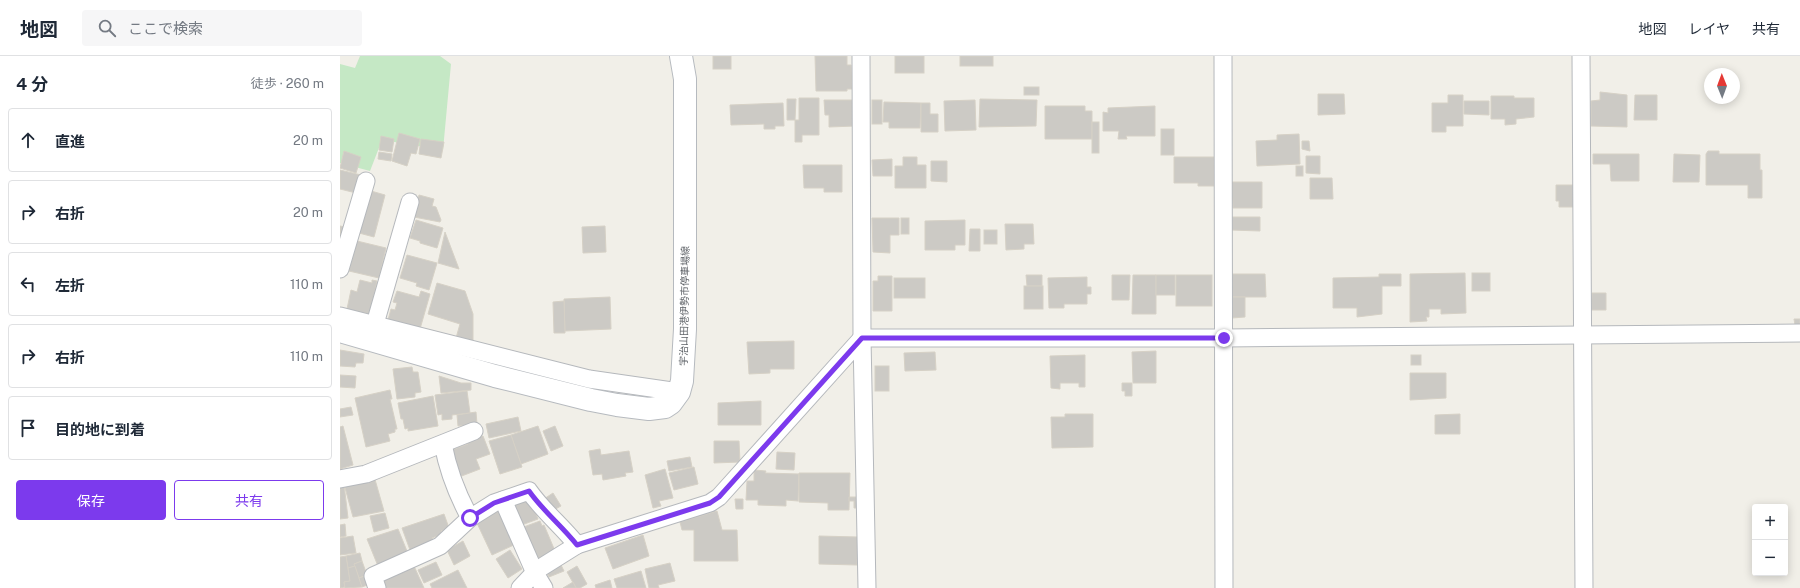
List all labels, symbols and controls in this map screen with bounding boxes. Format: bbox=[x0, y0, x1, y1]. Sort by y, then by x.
search box bbox=[82, 10, 362, 46]
icon: search bbox=[96, 17, 118, 39]
text: 地図 bbox=[20, 18, 58, 40]
text: ここで検索 bbox=[128, 20, 203, 37]
text: 地図 bbox=[1638, 21, 1666, 37]
text: レイヤ bbox=[1688, 21, 1730, 37]
text: 共有 bbox=[1752, 21, 1780, 37]
north arrow bbox=[1704, 68, 1740, 104]
text: 4 分 bbox=[16, 74, 48, 94]
text: 徒歩 · 260 m bbox=[251, 76, 324, 91]
icon: ahead bbox=[17, 129, 39, 151]
text: 直進 bbox=[55, 133, 85, 150]
text: 20 m bbox=[293, 133, 323, 148]
icon: right bbox=[17, 201, 39, 223]
text: 右折 bbox=[55, 205, 85, 222]
text: 20 m bbox=[293, 205, 323, 220]
street label: 宇治山田港伊勢市停車場線 bbox=[677, 246, 691, 366]
icon: left bbox=[17, 273, 39, 295]
text: 左折 bbox=[55, 277, 85, 294]
text: 110 m bbox=[290, 277, 323, 292]
route end bbox=[1215, 329, 1233, 347]
icon: right bbox=[17, 345, 39, 367]
text: 右折 bbox=[55, 349, 85, 366]
text: 110 m bbox=[290, 349, 323, 364]
icon: arrive bbox=[17, 417, 39, 439]
text: 目的地に到着 bbox=[55, 421, 145, 438]
button: 保存 bbox=[16, 480, 166, 520]
button: 共有 bbox=[174, 480, 324, 520]
map controls bbox=[1752, 504, 1788, 576]
button: + bbox=[1752, 504, 1788, 540]
route start bbox=[461, 509, 479, 527]
button: − bbox=[1752, 540, 1788, 576]

